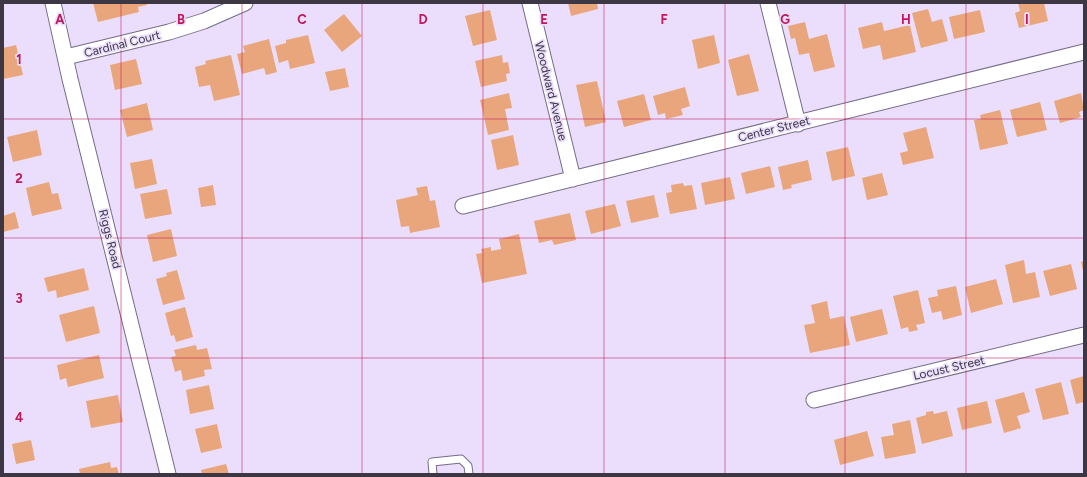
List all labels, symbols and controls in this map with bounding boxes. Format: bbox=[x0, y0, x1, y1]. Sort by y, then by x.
text: A bbox=[55, 12, 65, 27]
text: B bbox=[177, 12, 185, 27]
text: C bbox=[297, 12, 307, 27]
text: D bbox=[418, 12, 428, 27]
text: E bbox=[540, 12, 548, 27]
text: F bbox=[660, 12, 668, 27]
text: G bbox=[780, 12, 790, 27]
text: H bbox=[901, 12, 911, 27]
text: I bbox=[1025, 12, 1029, 27]
street label: Cardinal Court bbox=[82, 28, 162, 60]
street label: Woodward Avenue bbox=[532, 40, 570, 143]
text: 1 bbox=[16, 52, 22, 67]
street label: Center Street bbox=[737, 113, 812, 145]
text: 2 bbox=[15, 171, 23, 186]
street label: Riggs Road bbox=[96, 208, 124, 270]
text: 3 bbox=[15, 291, 23, 306]
street label: Locust Street bbox=[912, 353, 987, 383]
text: 4 bbox=[15, 410, 23, 425]

